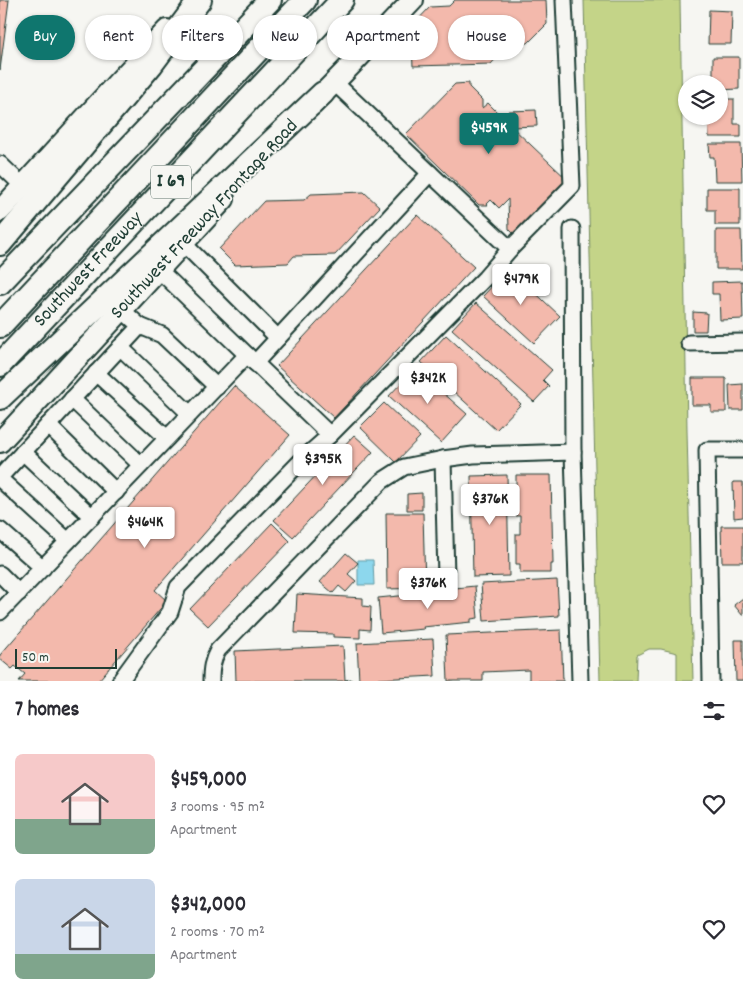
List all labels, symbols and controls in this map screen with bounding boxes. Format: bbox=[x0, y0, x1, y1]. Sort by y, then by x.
chip: Buy bbox=[15, 15, 75, 60]
chip: Rent bbox=[85, 15, 152, 60]
chip: Filters bbox=[162, 15, 243, 60]
chip: New bbox=[253, 15, 317, 60]
chip: Apartment bbox=[327, 15, 438, 60]
chip: House bbox=[448, 15, 525, 60]
map controls bbox=[678, 75, 728, 125]
button: layers bbox=[678, 75, 728, 125]
pin: $459K bbox=[454, 112, 524, 155]
street label: Southwest Freeway Frontage Road bbox=[105, 114, 305, 326]
text: $459K bbox=[471, 117, 507, 140]
road number: I 69 bbox=[151, 166, 191, 198]
street label: Southwest Freeway bbox=[28, 205, 151, 334]
pin: $479K bbox=[486, 264, 556, 306]
text: $479K bbox=[503, 268, 539, 291]
pin: $342K bbox=[393, 362, 463, 405]
text: $342K bbox=[410, 367, 446, 390]
pin: $395K bbox=[288, 444, 358, 486]
text: $395K bbox=[304, 448, 342, 471]
pin: $376K bbox=[455, 484, 525, 526]
text: $376K bbox=[472, 488, 508, 511]
pin: $464K bbox=[110, 506, 180, 549]
text: $464K bbox=[127, 511, 163, 534]
pin: $376K bbox=[393, 568, 463, 610]
text: $376K bbox=[410, 572, 446, 595]
scale bar bbox=[15, 646, 118, 669]
text: 50 m bbox=[22, 648, 49, 668]
text: 7 homes bbox=[15, 696, 79, 726]
icon: filters bbox=[700, 697, 728, 725]
text: $459,000 bbox=[170, 766, 247, 796]
icon: home bbox=[55, 774, 115, 834]
icon: heart bbox=[700, 790, 728, 818]
text: 3 rooms · 95 m² bbox=[170, 796, 265, 819]
text: Apartment bbox=[170, 819, 237, 842]
text: $342,000 bbox=[170, 891, 246, 921]
icon: home bbox=[55, 899, 115, 959]
icon: heart bbox=[700, 915, 728, 943]
text: 2 rooms · 70 m² bbox=[170, 921, 265, 944]
text: Apartment bbox=[170, 944, 237, 967]

